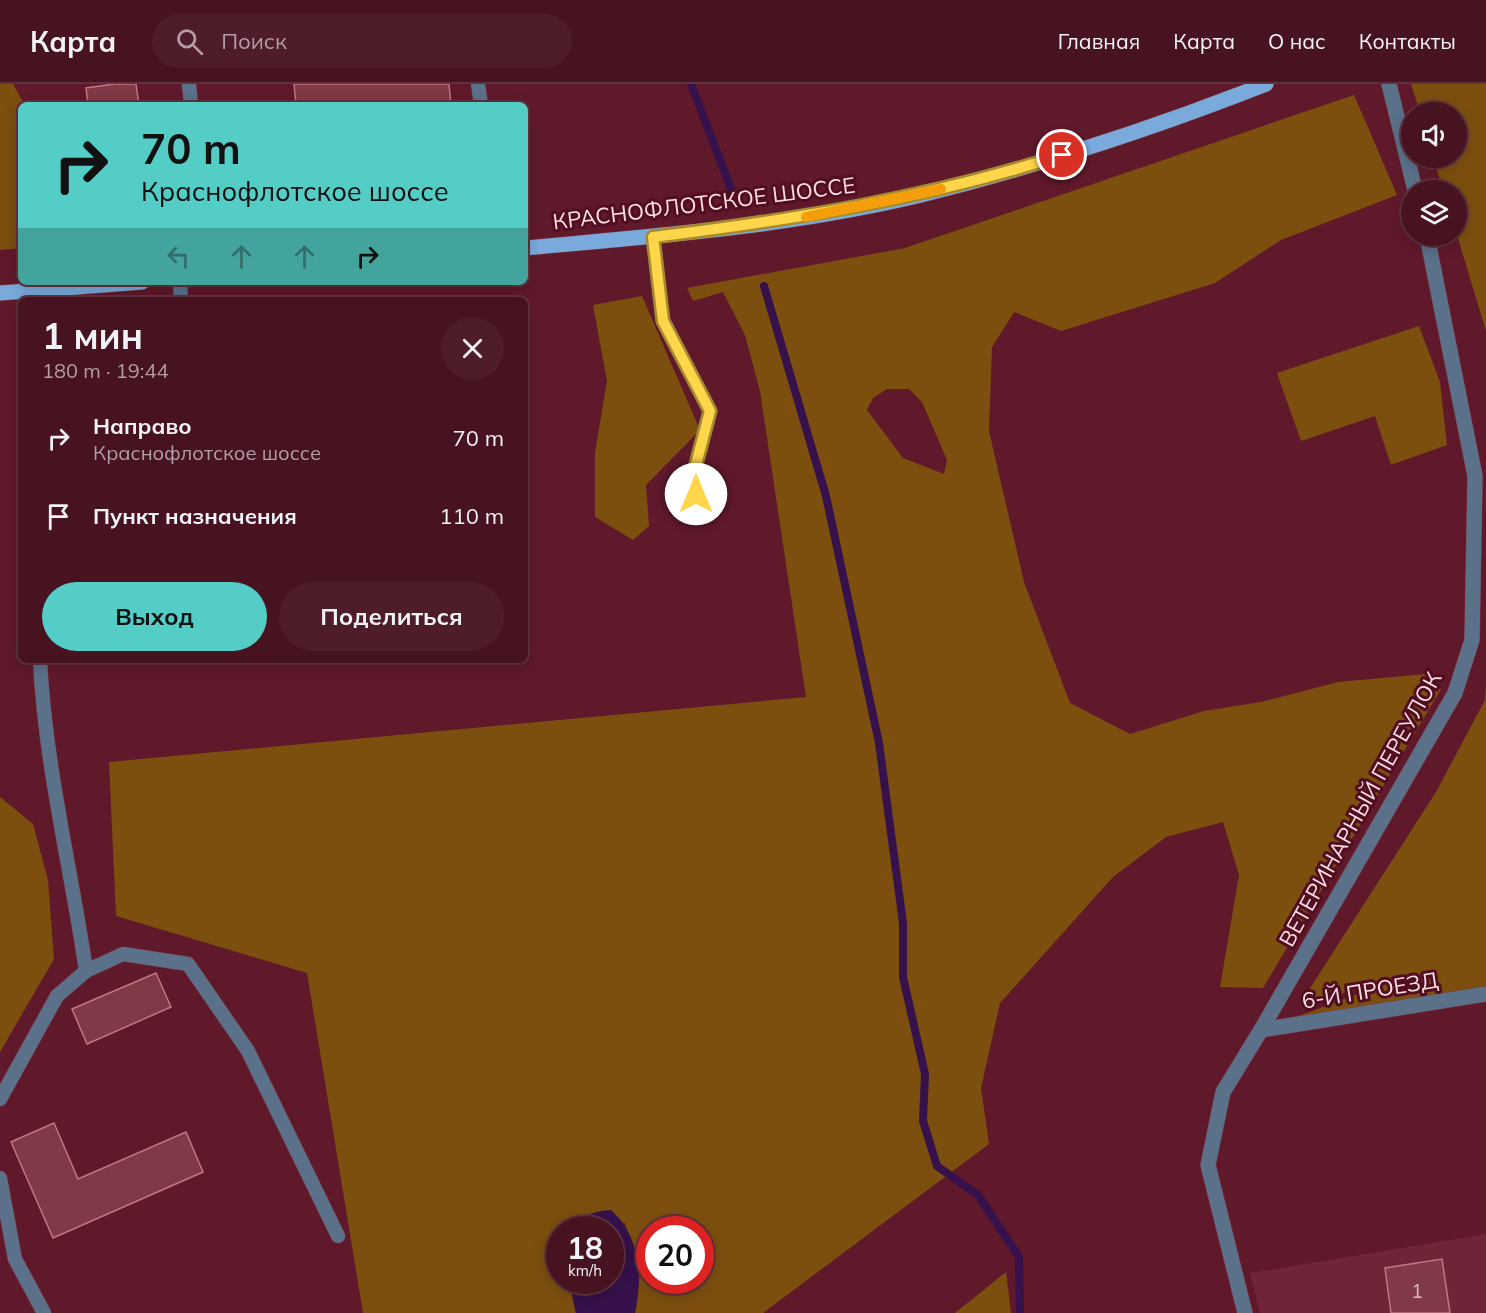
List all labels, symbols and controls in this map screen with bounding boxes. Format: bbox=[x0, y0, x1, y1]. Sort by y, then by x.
search box bbox=[152, 14, 572, 68]
text: Карта bbox=[30, 24, 116, 59]
icon: search bbox=[173, 25, 206, 58]
text: Поиск bbox=[221, 27, 287, 55]
text: Главная bbox=[1058, 28, 1140, 54]
text: Карта bbox=[1173, 28, 1235, 54]
text: О нас bbox=[1268, 28, 1326, 54]
text: Контакты bbox=[1359, 28, 1456, 54]
map controls bbox=[1401, 102, 1467, 246]
button: sound bbox=[1401, 102, 1467, 168]
text: 70 m bbox=[141, 122, 241, 175]
icon: right bbox=[42, 126, 120, 204]
pin bbox=[1036, 129, 1087, 180]
icon: arrive bbox=[1045, 138, 1078, 171]
street label: КРАСНОФЛОТСКОЕ ШОССЕ bbox=[551, 171, 857, 235]
text: Краснофлотское шоссе bbox=[141, 174, 449, 208]
button: layers bbox=[1401, 180, 1467, 246]
icon: left bbox=[162, 240, 195, 273]
icon: ahead bbox=[225, 240, 258, 273]
icon: ahead bbox=[288, 240, 321, 273]
icon: right bbox=[351, 240, 384, 273]
text: 1 мин bbox=[42, 313, 143, 358]
button: close bbox=[441, 317, 504, 380]
text: 180 m · 19:44 bbox=[42, 358, 168, 383]
text: Направо bbox=[93, 412, 191, 440]
icon: right bbox=[42, 422, 75, 455]
text: 70 m bbox=[453, 424, 504, 452]
text: Краснофлотское шоссе bbox=[93, 440, 321, 465]
position arrow bbox=[664, 462, 728, 526]
icon: arrive bbox=[42, 500, 75, 533]
text: Пункт назначения bbox=[93, 502, 297, 530]
text: 110 m bbox=[439, 502, 504, 530]
button: Выход bbox=[42, 582, 267, 651]
button: Поделиться bbox=[279, 582, 504, 651]
street label: ВЕТЕРИНАРНЫЙ ПЕРЕУЛОК bbox=[1273, 666, 1448, 951]
street label: 6-Й ПРОЕЗД bbox=[1300, 965, 1441, 1015]
speed limit sign: 20 bbox=[636, 1216, 714, 1294]
text: 18 bbox=[567, 1229, 603, 1267]
text: km/h bbox=[568, 1261, 602, 1280]
house number: 1 bbox=[1411, 1278, 1423, 1303]

